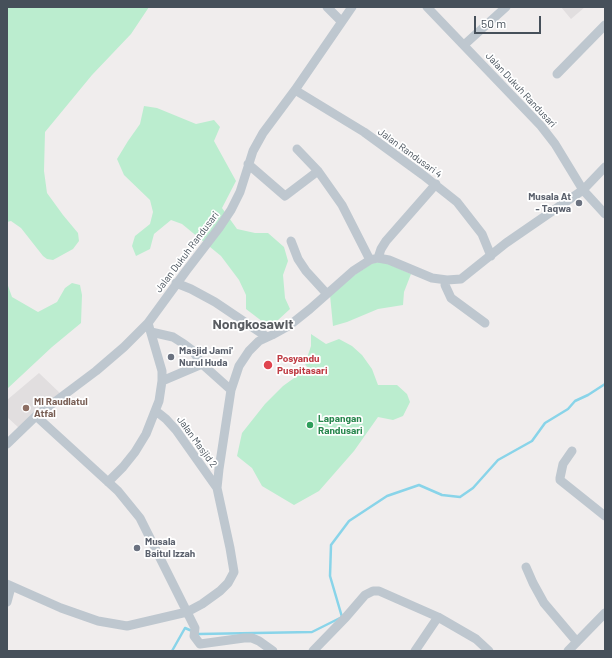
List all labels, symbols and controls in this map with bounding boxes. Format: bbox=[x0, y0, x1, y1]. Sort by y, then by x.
scale bar bbox=[476, 8, 543, 34]
text: 50 m bbox=[481, 16, 506, 30]
street label: Jalan Dukuh Randusari bbox=[483, 50, 559, 130]
street label: Jalan Randusari 4 bbox=[375, 126, 445, 180]
place label: Musala At - Taqwa bbox=[528, 191, 571, 214]
marker: Musala At - Taqwa bbox=[574, 198, 584, 208]
street label: Jalan Dukuh Randusari bbox=[153, 209, 221, 295]
district label: Nongkosawit bbox=[212, 316, 294, 332]
place label: Masjid Jami' Nurul Huda bbox=[179, 345, 233, 368]
marker: Masjid Jami' Nurul Huda bbox=[166, 352, 176, 362]
place label: Posyandu Puspitasari bbox=[277, 353, 327, 376]
marker: Posyandu Puspitasari bbox=[262, 359, 274, 371]
place label: MI Raudlatul Atfal bbox=[34, 396, 88, 420]
marker: MI Raudlatul Atfal bbox=[21, 403, 31, 413]
place label: Lapangan Randusari bbox=[318, 413, 363, 436]
street label: Jalan Masjid 2 bbox=[174, 414, 220, 470]
marker: Lapangan Randusari bbox=[305, 420, 315, 430]
place label: Musala Baitul Izzah bbox=[145, 536, 195, 560]
marker: Musala Baitul Izzah bbox=[132, 543, 142, 553]

